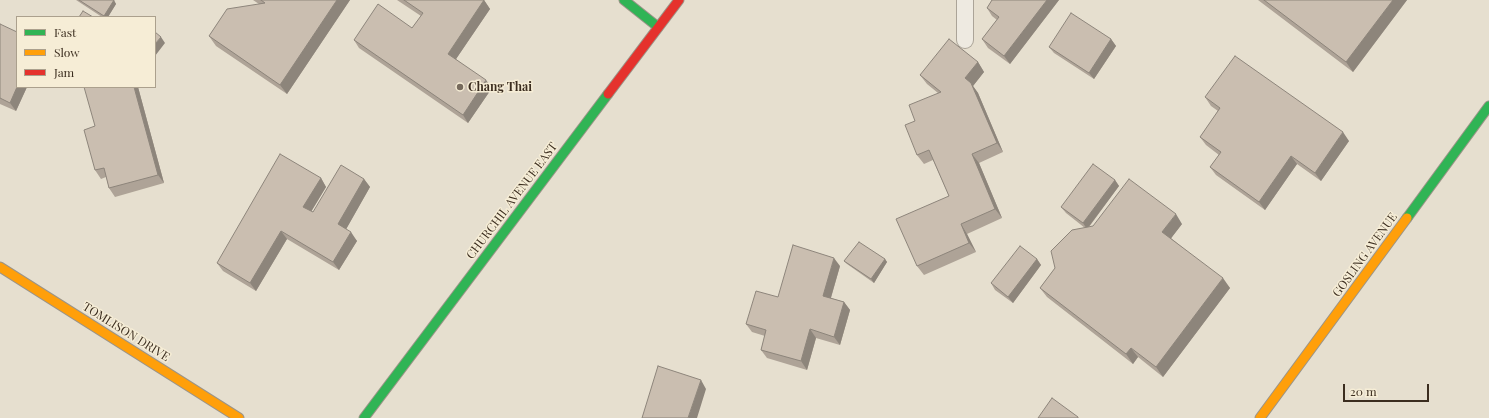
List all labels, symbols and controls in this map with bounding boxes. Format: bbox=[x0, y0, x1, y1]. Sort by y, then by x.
legend bbox=[16, 16, 156, 88]
text: Fast bbox=[54, 24, 76, 40]
text: Slow bbox=[54, 44, 80, 60]
text: Jam bbox=[54, 64, 74, 80]
place label: Chang Thai bbox=[468, 80, 532, 94]
marker: Chang Thai bbox=[455, 82, 465, 92]
street label: CHURCHIL AVENUE EAST bbox=[463, 140, 561, 262]
street label: GOSLING AVENUE bbox=[1330, 210, 1400, 300]
street label: TOMLISON DRIVE bbox=[80, 299, 172, 365]
scale bar bbox=[1345, 376, 1431, 402]
text: 20 m bbox=[1350, 383, 1377, 399]

